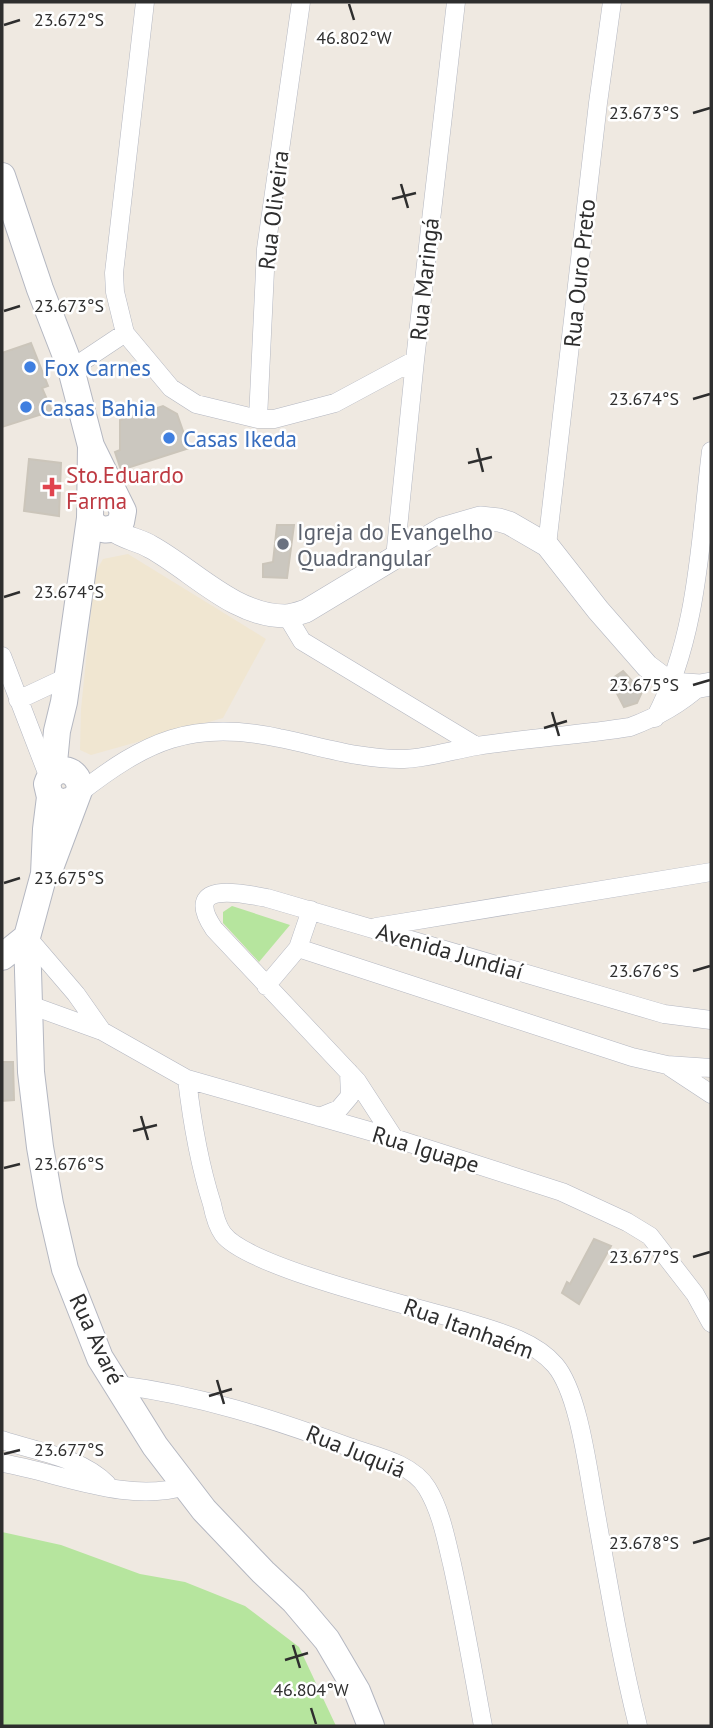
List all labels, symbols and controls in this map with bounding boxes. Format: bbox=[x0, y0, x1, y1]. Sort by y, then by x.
text: 23.672°S bbox=[34, 8, 104, 31]
text: 46.802°W bbox=[316, 26, 392, 49]
text: 23.673°S bbox=[609, 101, 679, 124]
street label: Rua Oliveira bbox=[251, 149, 295, 271]
street label: Rua Ouro Preto bbox=[557, 197, 601, 349]
street label: Rua Maringá bbox=[403, 216, 445, 342]
text: 23.673°S bbox=[34, 294, 104, 317]
place label: Fox Carnes bbox=[44, 353, 151, 382]
marker: Fox Carnes bbox=[22, 359, 38, 375]
text: 23.674°S bbox=[609, 387, 679, 410]
place label: Casas Bahia bbox=[40, 393, 156, 422]
marker: Casas Bahia bbox=[18, 399, 34, 415]
place label: Casas Ikeda bbox=[183, 424, 297, 453]
marker: Casas Ikeda bbox=[161, 430, 177, 446]
place label: Sto.Eduardo Farma bbox=[66, 460, 184, 515]
marker: Sto.Eduardo Farma bbox=[44, 479, 60, 495]
place label: Igreja do Evangelho Quadrangular bbox=[297, 517, 493, 572]
marker: Igreja do Evangelho Quadrangular bbox=[275, 536, 291, 552]
text: 23.674°S bbox=[34, 580, 104, 603]
text: 23.675°S bbox=[609, 673, 679, 696]
text: 23.675°S bbox=[34, 866, 104, 889]
street label: Avenida Jundiaí bbox=[373, 916, 527, 986]
text: 23.676°S bbox=[609, 959, 679, 982]
street label: Rua Iguape bbox=[369, 1119, 483, 1179]
text: 23.676°S bbox=[34, 1152, 104, 1175]
text: 23.677°S bbox=[609, 1245, 679, 1268]
street label: Rua Avaré bbox=[63, 1289, 131, 1389]
street label: Rua Itanhaém bbox=[400, 1291, 538, 1365]
street label: Rua Juquiá bbox=[302, 1418, 410, 1484]
text: 23.677°S bbox=[34, 1438, 104, 1461]
text: 23.678°S bbox=[609, 1531, 679, 1554]
text: 46.804°W bbox=[273, 1678, 349, 1701]

